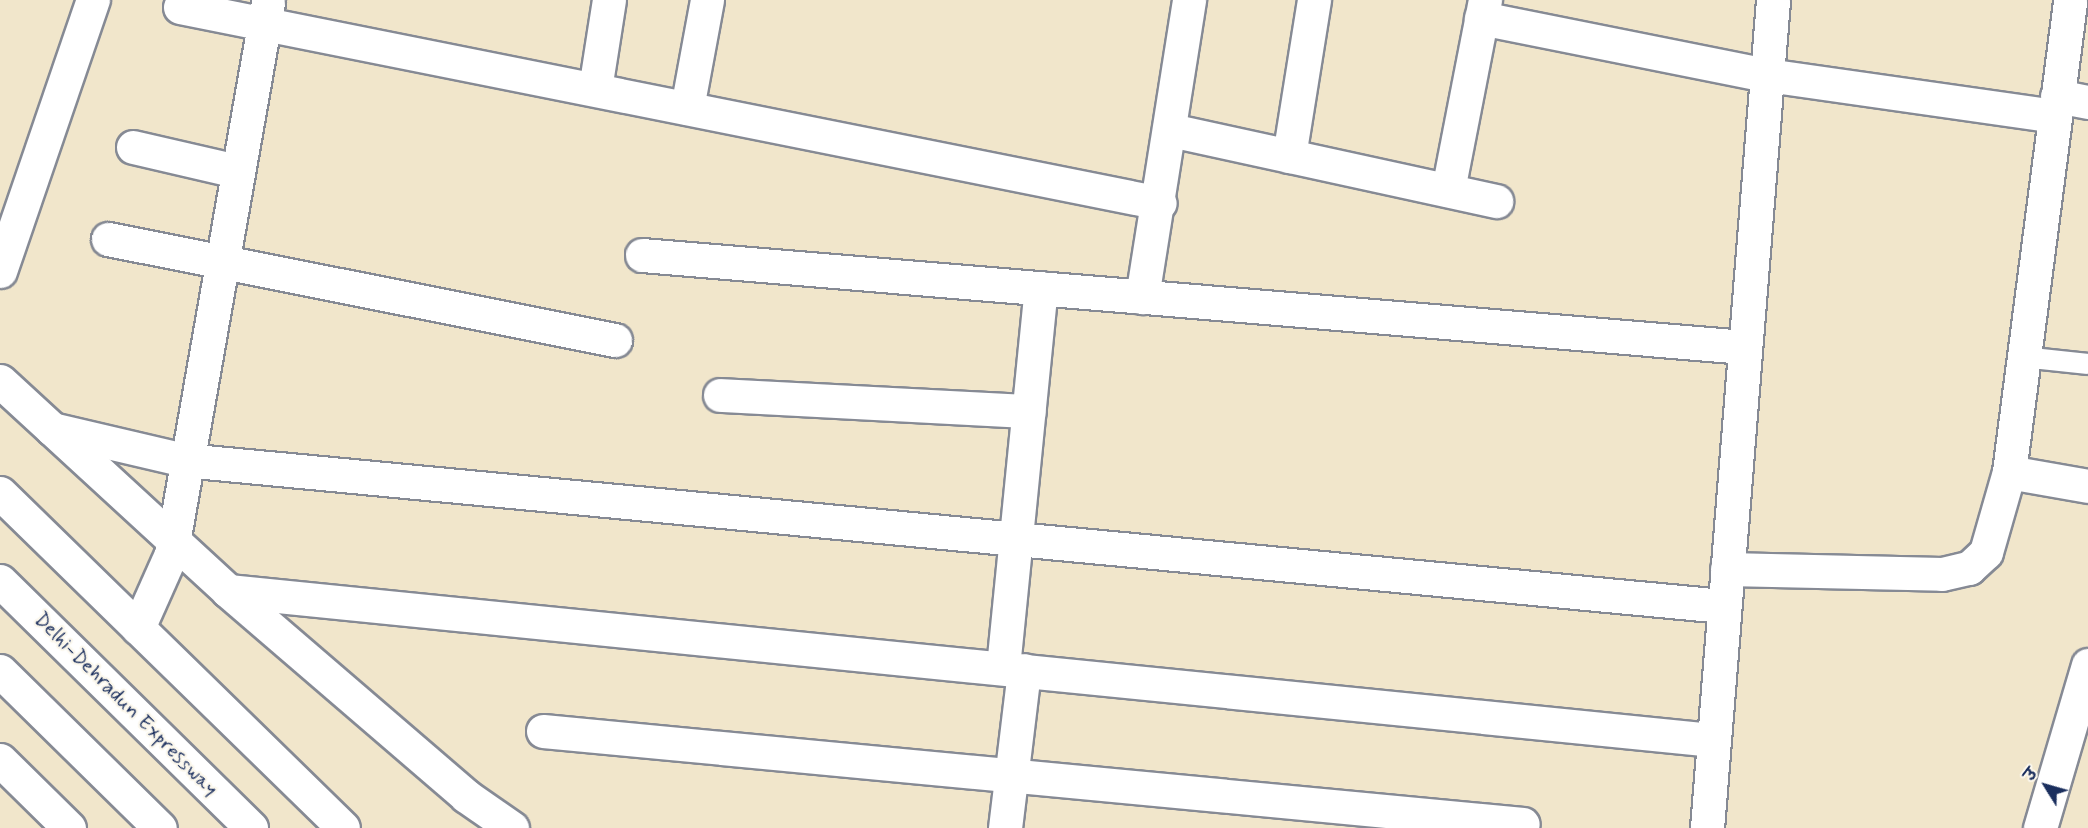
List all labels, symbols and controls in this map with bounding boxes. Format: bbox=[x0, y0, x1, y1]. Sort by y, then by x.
street label: Delhi-Dehradun Expressway bbox=[26, 604, 226, 804]
north arrow bbox=[2016, 756, 2076, 816]
text: उ bbox=[2020, 764, 2043, 785]

